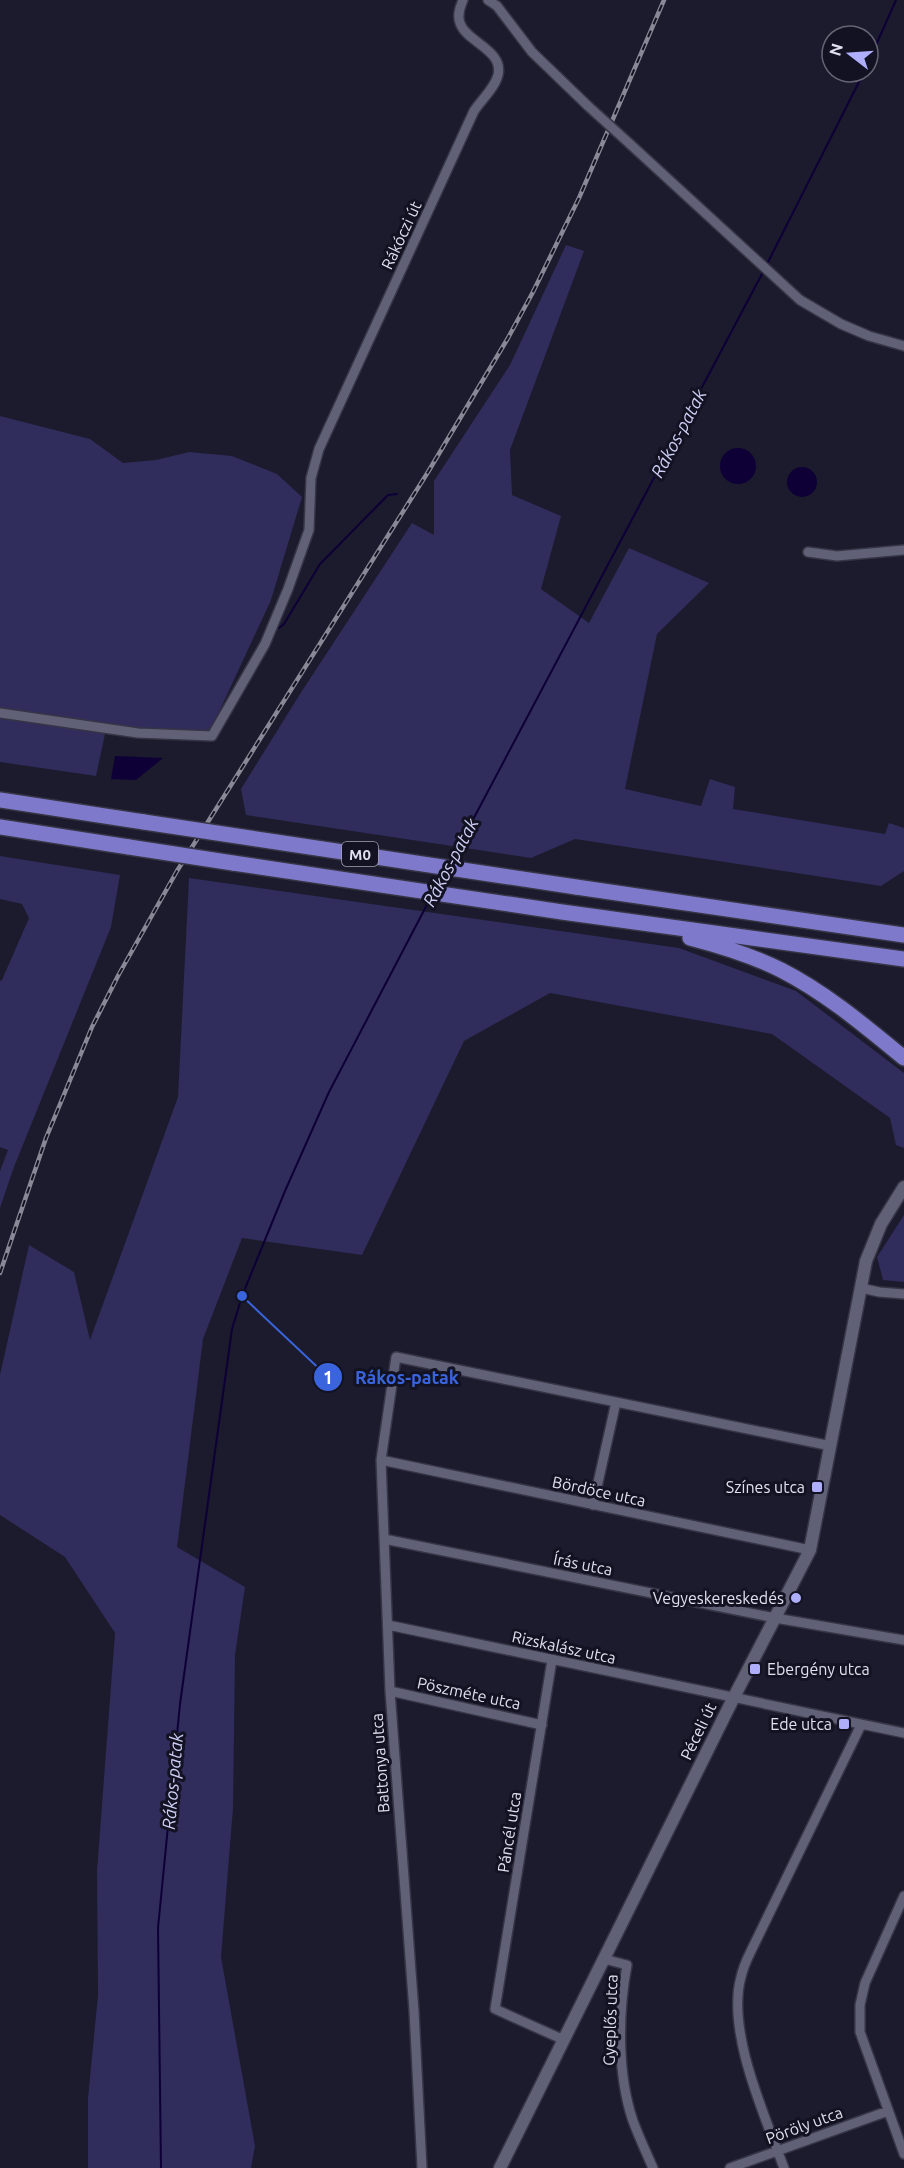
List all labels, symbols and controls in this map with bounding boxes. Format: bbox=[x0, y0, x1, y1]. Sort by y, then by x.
north arrow bbox=[820, 24, 880, 84]
text: N bbox=[825, 41, 846, 58]
street label: Rákóczi út bbox=[377, 197, 425, 272]
water label: Rákos-patak bbox=[646, 385, 710, 481]
water label: Rákos-patak bbox=[418, 814, 482, 910]
road number: M0 bbox=[342, 842, 378, 866]
callout: Rákos-patak bbox=[313, 1359, 471, 1395]
text: 1 bbox=[323, 1367, 333, 1387]
text: Rákos-patak bbox=[355, 1367, 459, 1387]
street label: Bördöce utca bbox=[551, 1472, 647, 1510]
place label: Színes utca bbox=[726, 1478, 805, 1496]
marker: Színes utca bbox=[810, 1480, 824, 1494]
street label: Írás utca bbox=[552, 1547, 615, 1579]
place label: Vegyeskereskedés bbox=[653, 1589, 784, 1607]
marker: Vegyeskereskedés bbox=[789, 1591, 803, 1605]
street label: Rizskalász utca bbox=[510, 1627, 618, 1667]
place label: Ebergény utca bbox=[767, 1660, 870, 1678]
marker: Ebergény utca bbox=[748, 1662, 762, 1676]
street label: Pöszméte utca bbox=[416, 1673, 522, 1713]
street label: Péceli út bbox=[676, 1699, 720, 1763]
street label: Battonya utca bbox=[368, 1713, 392, 1813]
place label: Ede utca bbox=[770, 1715, 832, 1733]
marker: Ede utca bbox=[837, 1717, 851, 1731]
water label: Rákos-patak bbox=[158, 1731, 186, 1830]
street label: Páncél utca bbox=[494, 1790, 524, 1874]
street label: Gyeplős utca bbox=[599, 1974, 621, 2066]
street label: Pöröly utca bbox=[763, 2103, 845, 2147]

